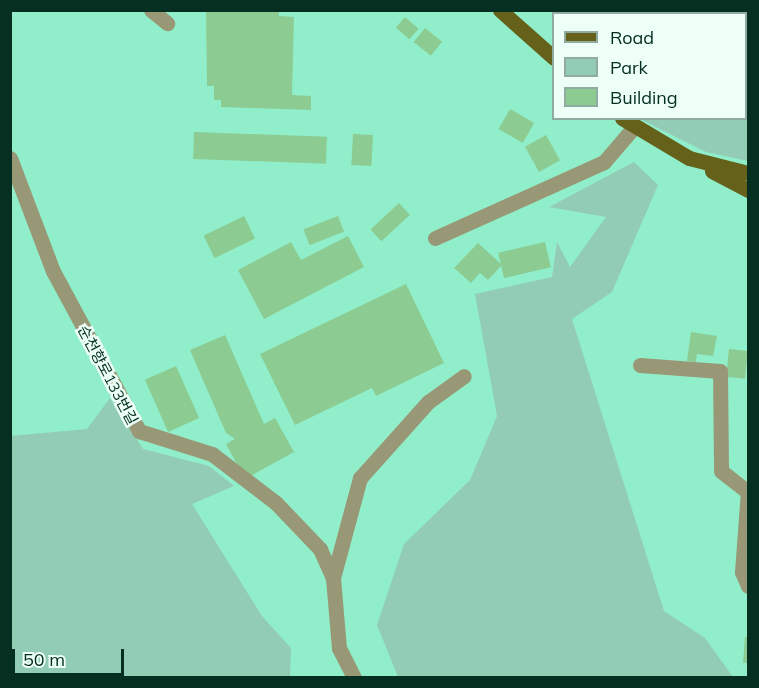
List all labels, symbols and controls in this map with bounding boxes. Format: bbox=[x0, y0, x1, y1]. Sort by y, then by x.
legend bbox=[552, 12, 747, 120]
text: Road bbox=[610, 26, 654, 49]
text: Park bbox=[610, 56, 648, 79]
text: Building bbox=[610, 86, 678, 109]
street label: 순천향로133번길 bbox=[74, 322, 142, 428]
scale bar bbox=[15, 637, 128, 675]
text: 50 m bbox=[23, 648, 65, 671]

